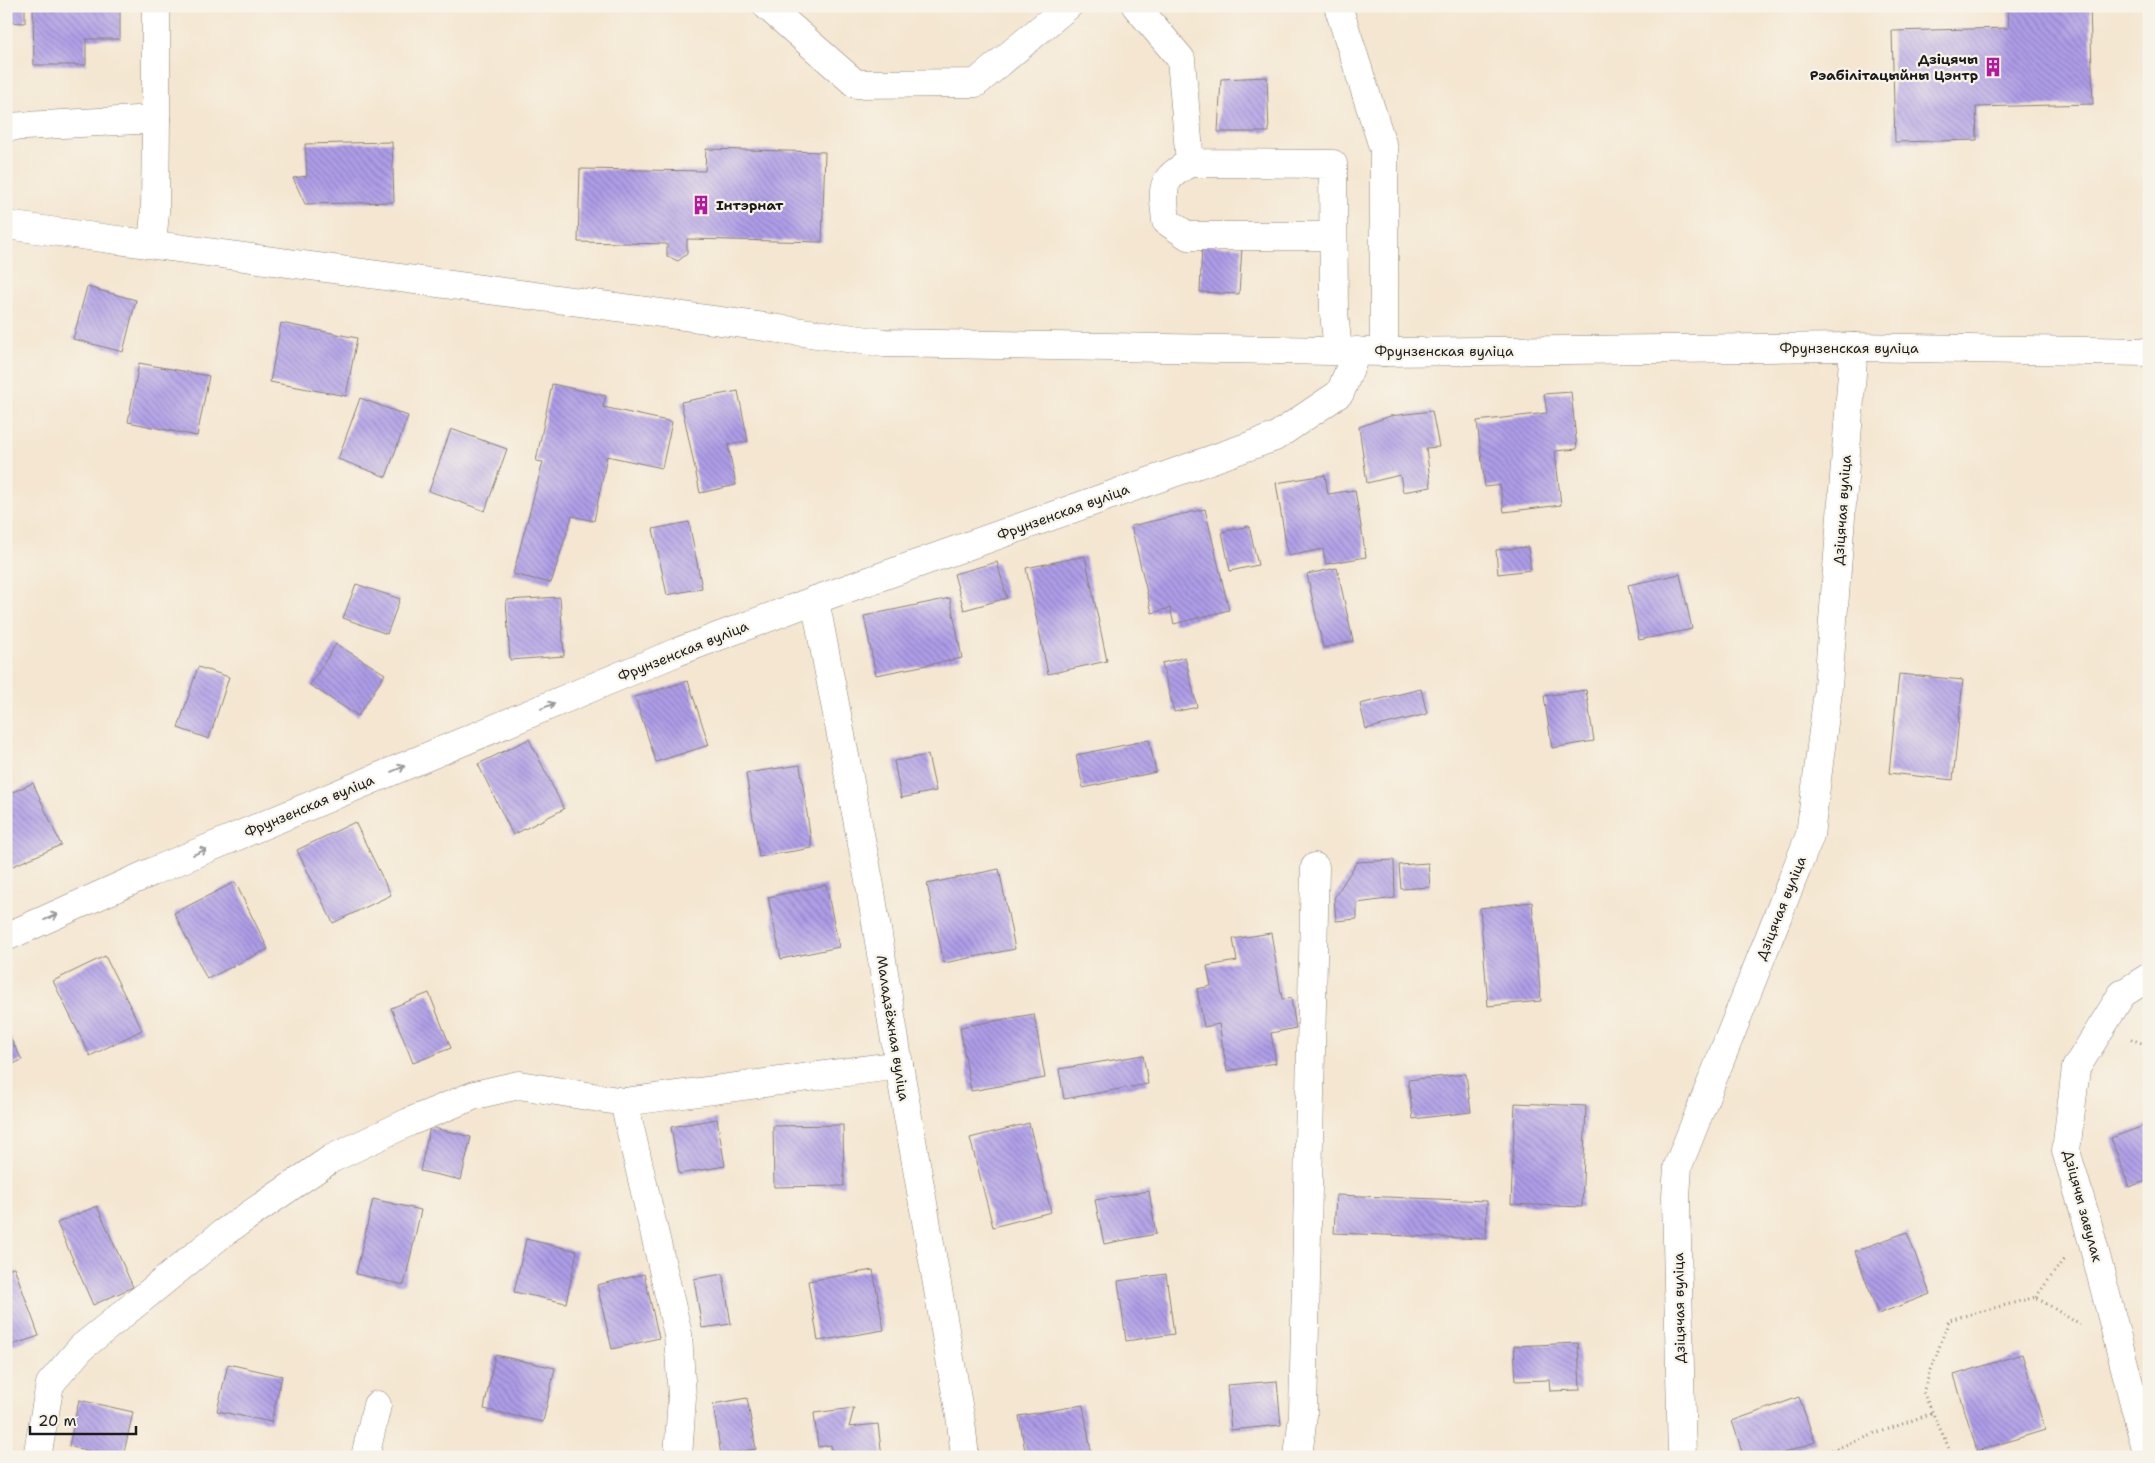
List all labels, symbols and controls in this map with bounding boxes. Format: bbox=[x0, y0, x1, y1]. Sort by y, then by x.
place label: Дзіцячы Рэабілітацыйны Цэнтр bbox=[1810, 50, 1978, 84]
building icon: Дзіцячы Рэабілітацыйны Цэнтр bbox=[1982, 56, 2004, 78]
building icon: Інтэрнат bbox=[690, 194, 712, 216]
place label: Інтэрнат bbox=[716, 196, 784, 214]
street label: Фрунзенская вуліца bbox=[1779, 339, 1919, 357]
street label: Фрунзенская вуліца bbox=[1374, 342, 1514, 360]
street label: Дзіцячая вуліца bbox=[1829, 454, 1855, 566]
street label: Фрунзенская вуліца bbox=[995, 480, 1132, 544]
street label: Фрунзенская вуліца bbox=[615, 616, 751, 685]
one-way arrow bbox=[540, 701, 555, 710]
one-way arrow bbox=[390, 763, 405, 773]
street label: Фрунзенская вуліца bbox=[241, 770, 377, 841]
one-way arrow bbox=[192, 846, 207, 855]
street label: Дзіцячая вуліца bbox=[1752, 853, 1810, 963]
one-way arrow bbox=[43, 912, 58, 921]
street label: Маладзёжная вуліца bbox=[873, 954, 913, 1102]
street label: Дзіцячы завулак bbox=[2059, 1148, 2107, 1265]
street label: Дзіцячая вуліца bbox=[1669, 1252, 1689, 1363]
scale bar bbox=[30, 1403, 136, 1435]
text: 20 m bbox=[38, 1411, 77, 1431]

